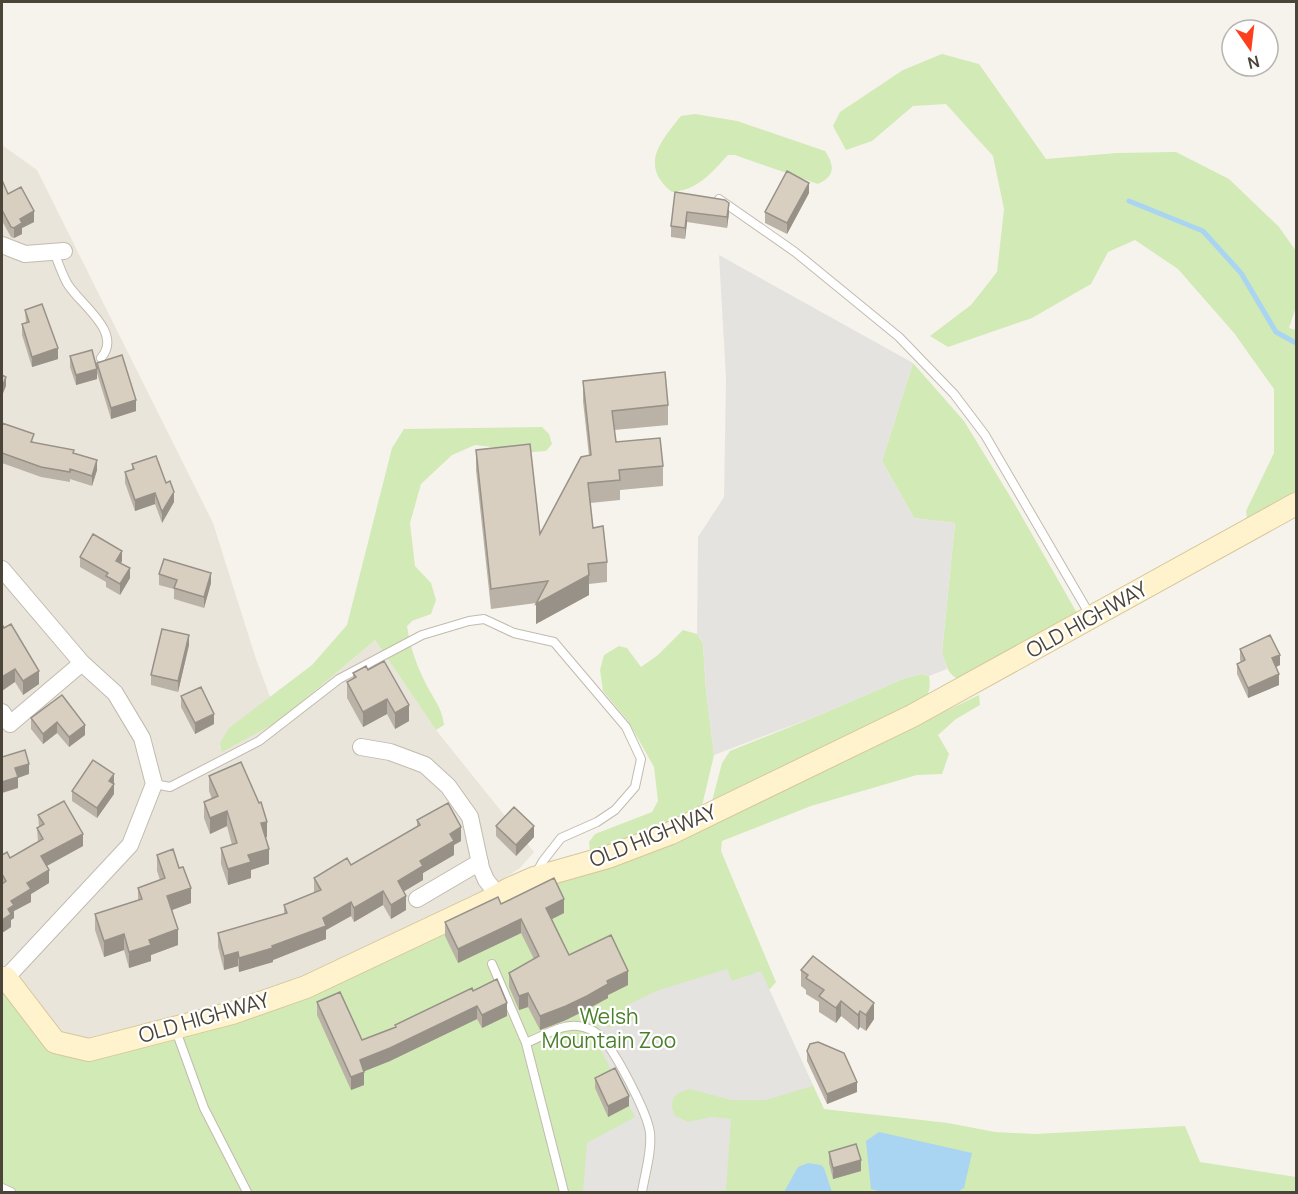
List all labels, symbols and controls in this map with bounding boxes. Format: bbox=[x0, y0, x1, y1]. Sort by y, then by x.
north arrow bbox=[1220, 18, 1280, 78]
text: N bbox=[1245, 50, 1262, 75]
street label: OLD HIGHWAY bbox=[1021, 574, 1152, 664]
street label: OLD HIGHWAY bbox=[585, 797, 721, 873]
street label: OLD HIGHWAY bbox=[135, 985, 273, 1049]
park label: Welsh Mountain Zoo bbox=[542, 1002, 676, 1054]

